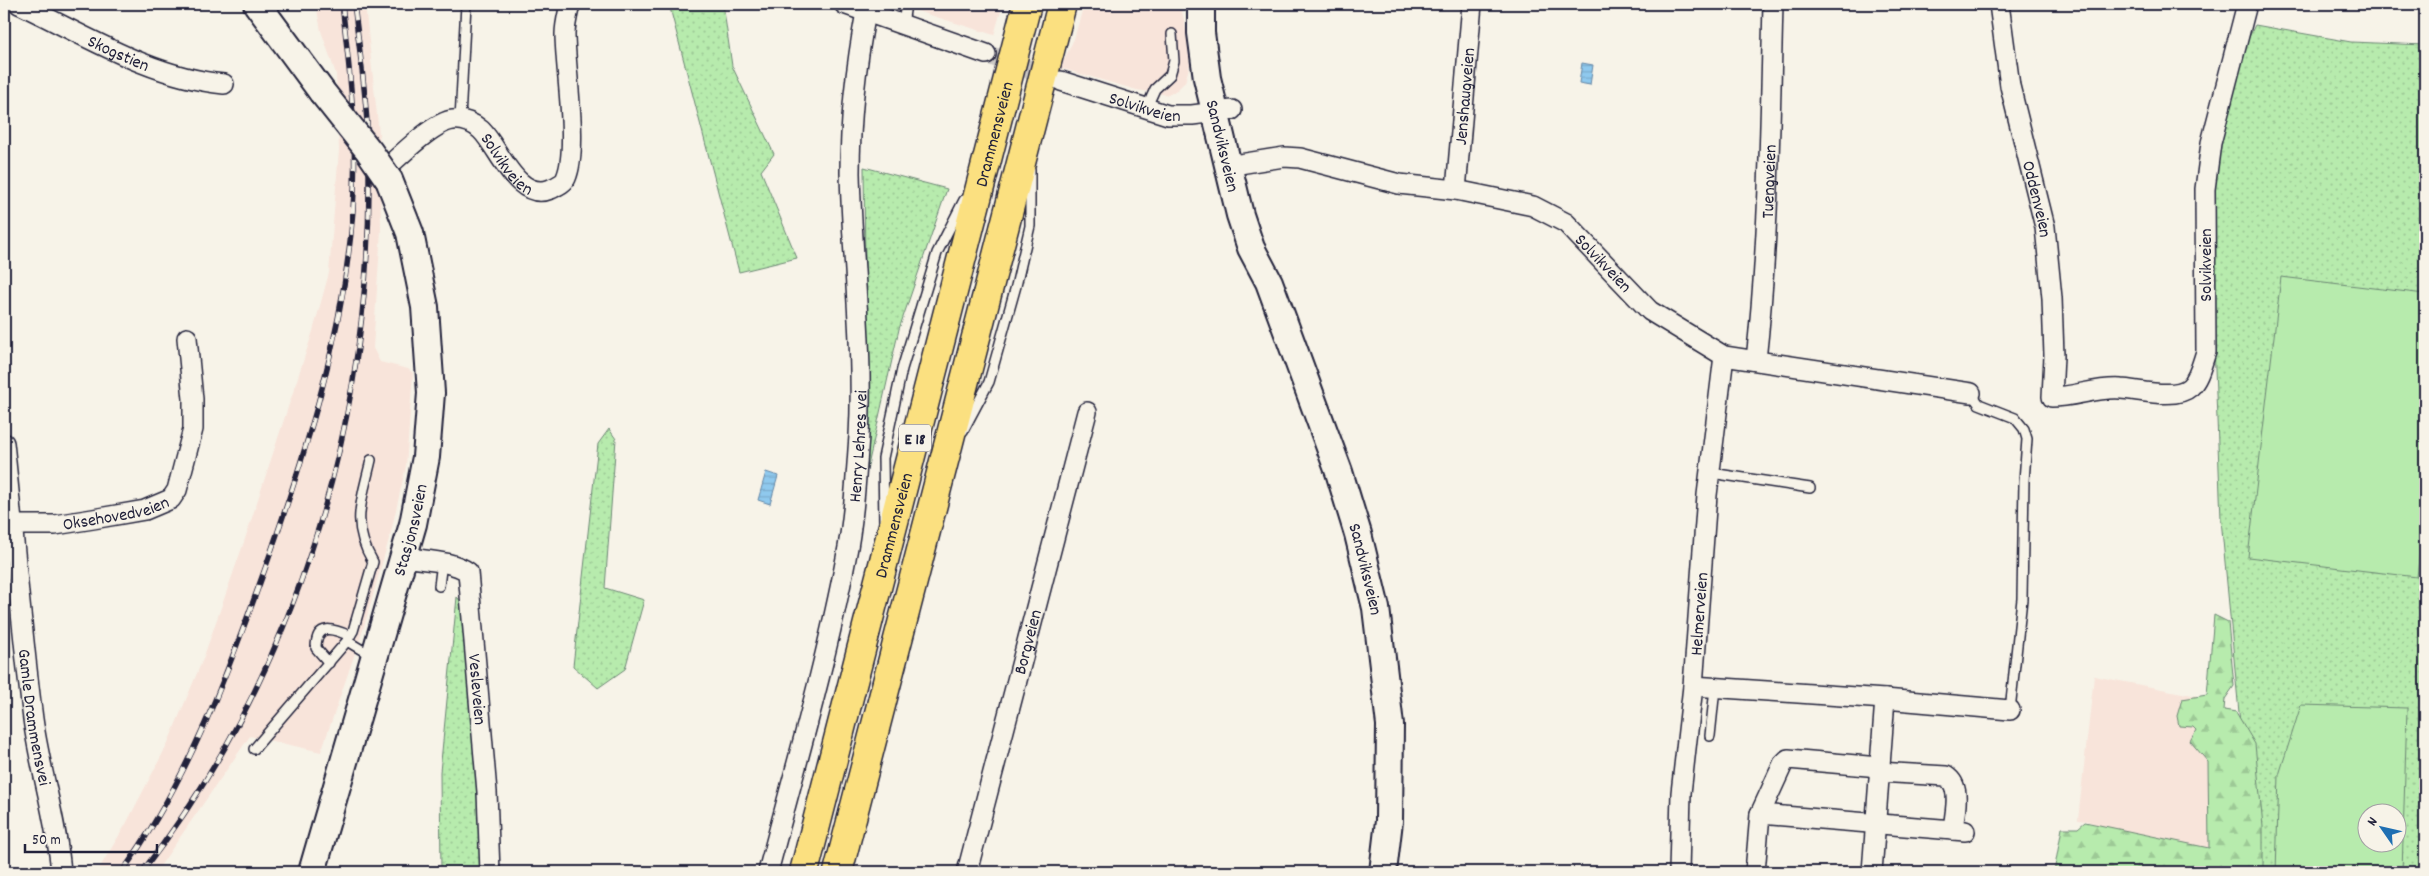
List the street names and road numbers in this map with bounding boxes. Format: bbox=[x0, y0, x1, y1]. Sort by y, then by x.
street label: Skogstien bbox=[83, 30, 152, 80]
street label: Jenshaugveien bbox=[1450, 47, 1483, 146]
street label: Drammensveien bbox=[970, 79, 1022, 190]
street label: Solvikveien bbox=[1105, 87, 1180, 130]
street label: Sandviksveien bbox=[1198, 98, 1244, 195]
street label: Solvikveien bbox=[473, 129, 537, 203]
street label: Tuengveien bbox=[1757, 144, 1785, 219]
street label: Oddenveien bbox=[2014, 158, 2056, 239]
street label: Solvikveien bbox=[2195, 228, 2220, 302]
street label: Solvikveien bbox=[1568, 229, 1636, 300]
street label: Henry Lehres vei bbox=[844, 390, 875, 504]
road number: E 18 bbox=[899, 424, 931, 452]
street label: Drammensveien bbox=[870, 470, 921, 581]
street label: Stasjonsveien bbox=[388, 482, 435, 580]
street label: Oksehovedveien bbox=[61, 491, 174, 539]
street label: Sandviksveien bbox=[1340, 521, 1387, 617]
street label: Helmerveien bbox=[1685, 572, 1716, 657]
street label: Borgveien bbox=[1009, 607, 1050, 677]
street label: Gamle Drammensvei bbox=[10, 648, 56, 788]
street label: Vesleveien bbox=[460, 653, 491, 726]

